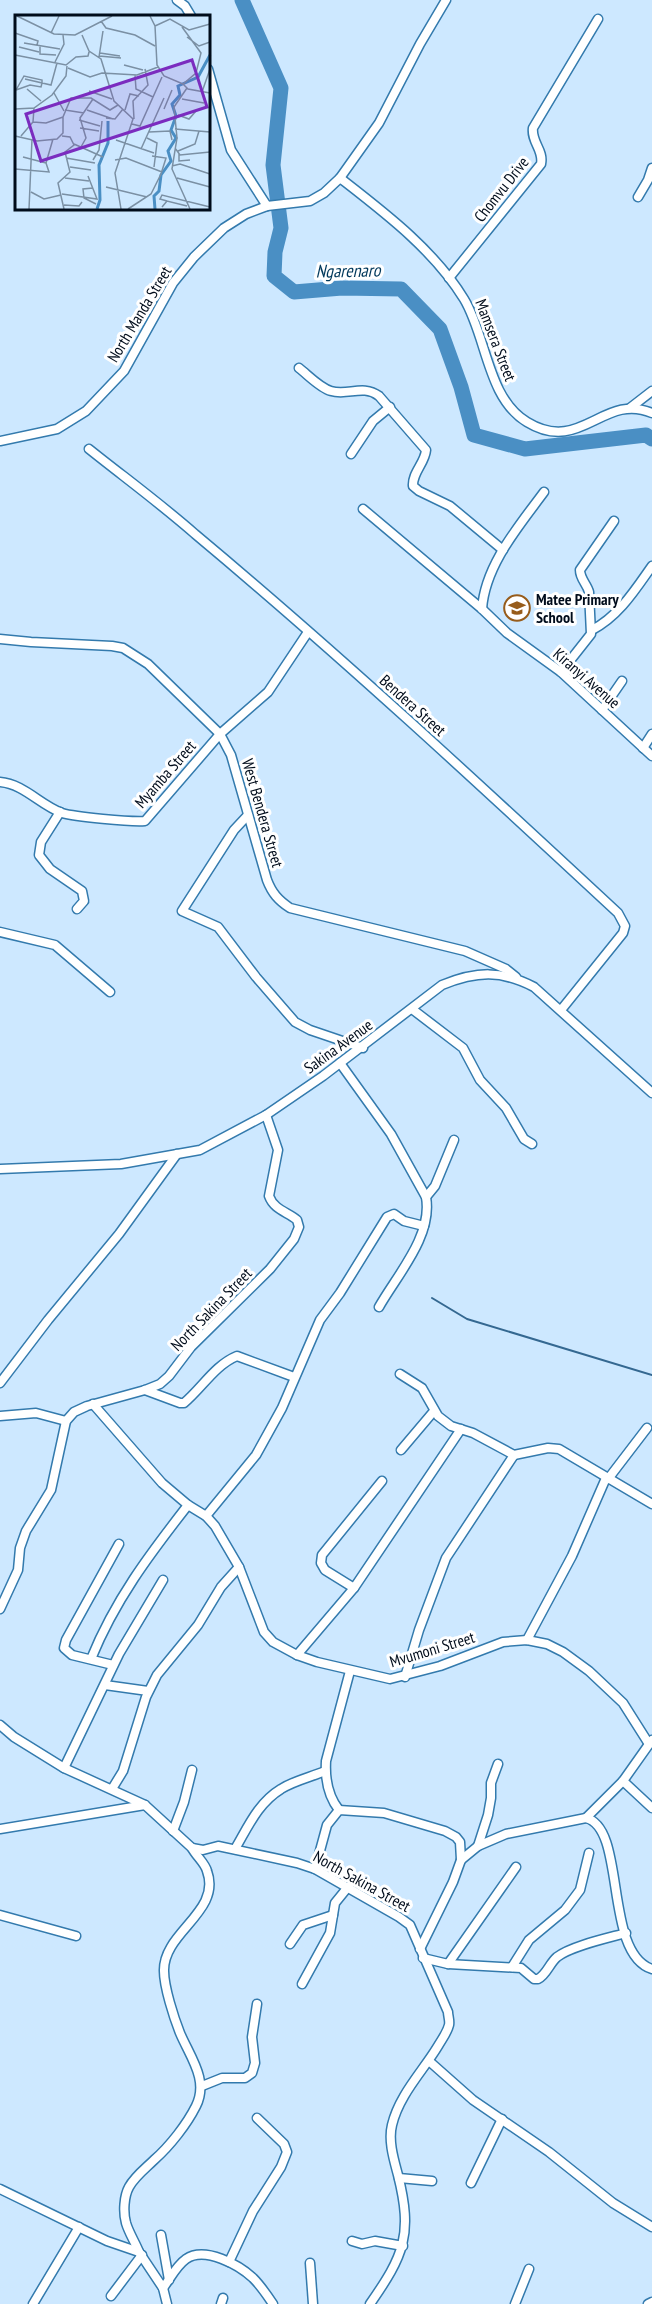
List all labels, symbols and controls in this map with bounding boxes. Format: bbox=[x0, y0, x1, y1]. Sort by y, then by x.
inset map bbox=[15, 15, 210, 210]
street label: Chomvu Drive bbox=[469, 152, 533, 226]
water label: Ngarenaro bbox=[315, 258, 382, 283]
street label: North Manda Street bbox=[102, 262, 176, 366]
street label: Mamsera Street bbox=[471, 296, 521, 384]
place label: Matee Primary School bbox=[536, 589, 619, 627]
school or university icon: Matee Primary School bbox=[502, 593, 532, 623]
street label: Kiranyi Avenue bbox=[549, 644, 625, 712]
street label: Bendera Street bbox=[376, 670, 451, 740]
street label: Myamba Street bbox=[130, 736, 200, 812]
street label: West Bendera Street bbox=[238, 756, 288, 870]
street label: Sakina Avenue bbox=[300, 1014, 376, 1078]
street label: North Sakina Street bbox=[166, 1263, 256, 1355]
street label: Mvumoni Street bbox=[387, 1626, 477, 1671]
street label: North Sakina Street bbox=[310, 1846, 415, 1916]

